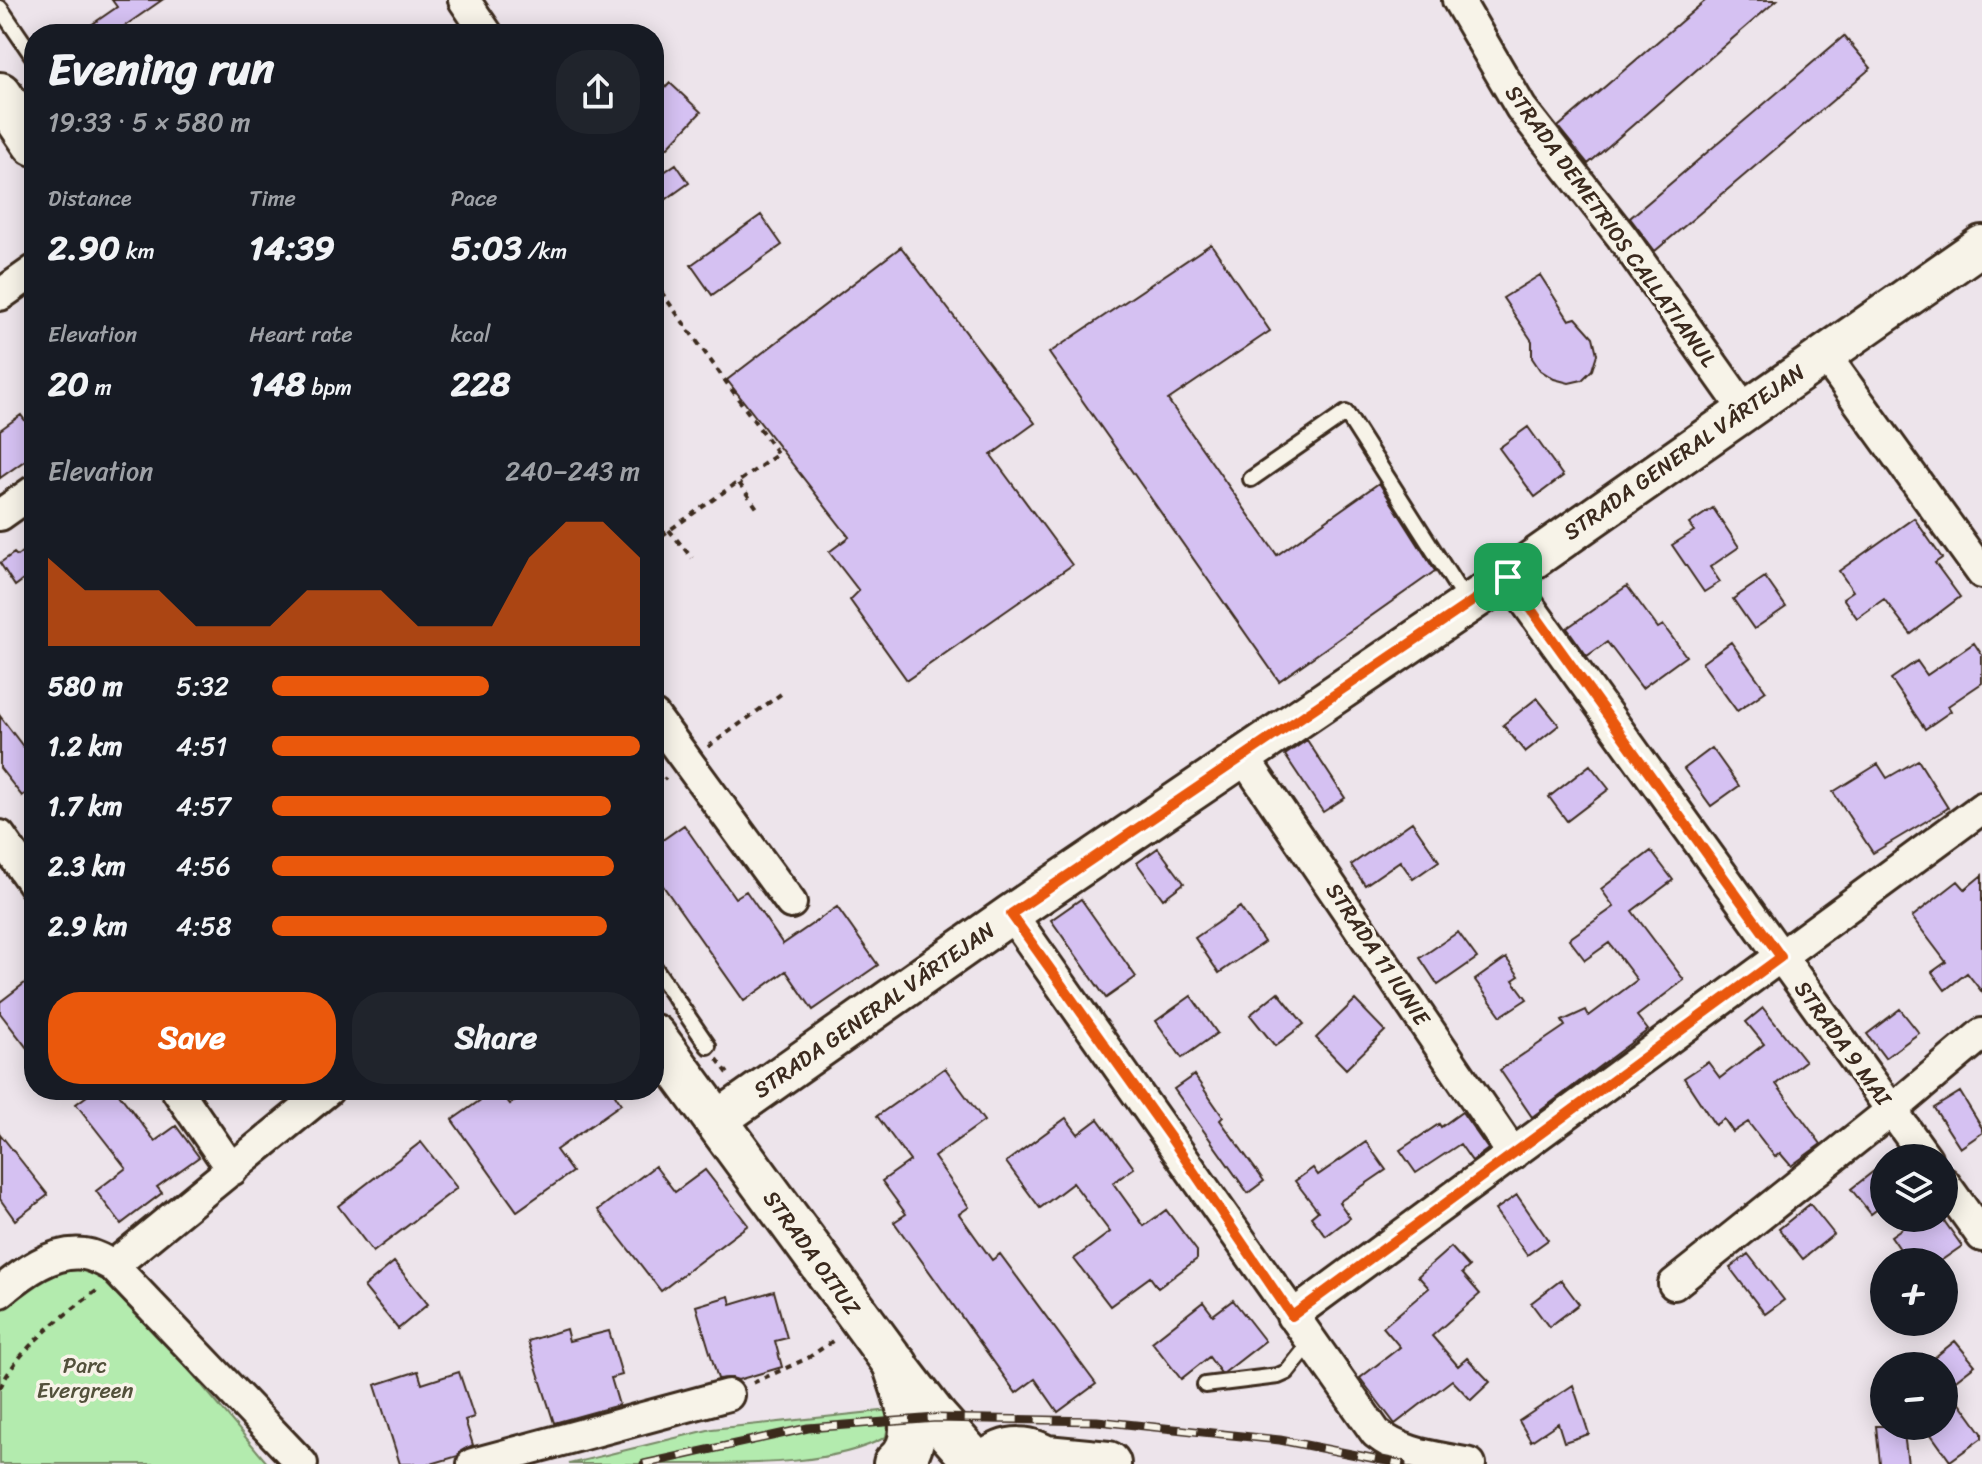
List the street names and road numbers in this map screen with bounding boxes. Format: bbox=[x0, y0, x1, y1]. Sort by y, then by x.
street label: STRADA DEMETRIOS CALLATIANUL bbox=[1495, 76, 1728, 376]
street label: STRADA GENERAL VÂRTEJAN bbox=[1555, 353, 1813, 551]
street label: STRADA 11 IUNIE bbox=[1315, 874, 1442, 1035]
street label: STRADA GENERAL VÂRTEJAN bbox=[745, 911, 1003, 1109]
street label: STRADA 9 MAI bbox=[1784, 972, 1903, 1115]
street label: STRADA OITUZ bbox=[753, 1182, 871, 1325]

